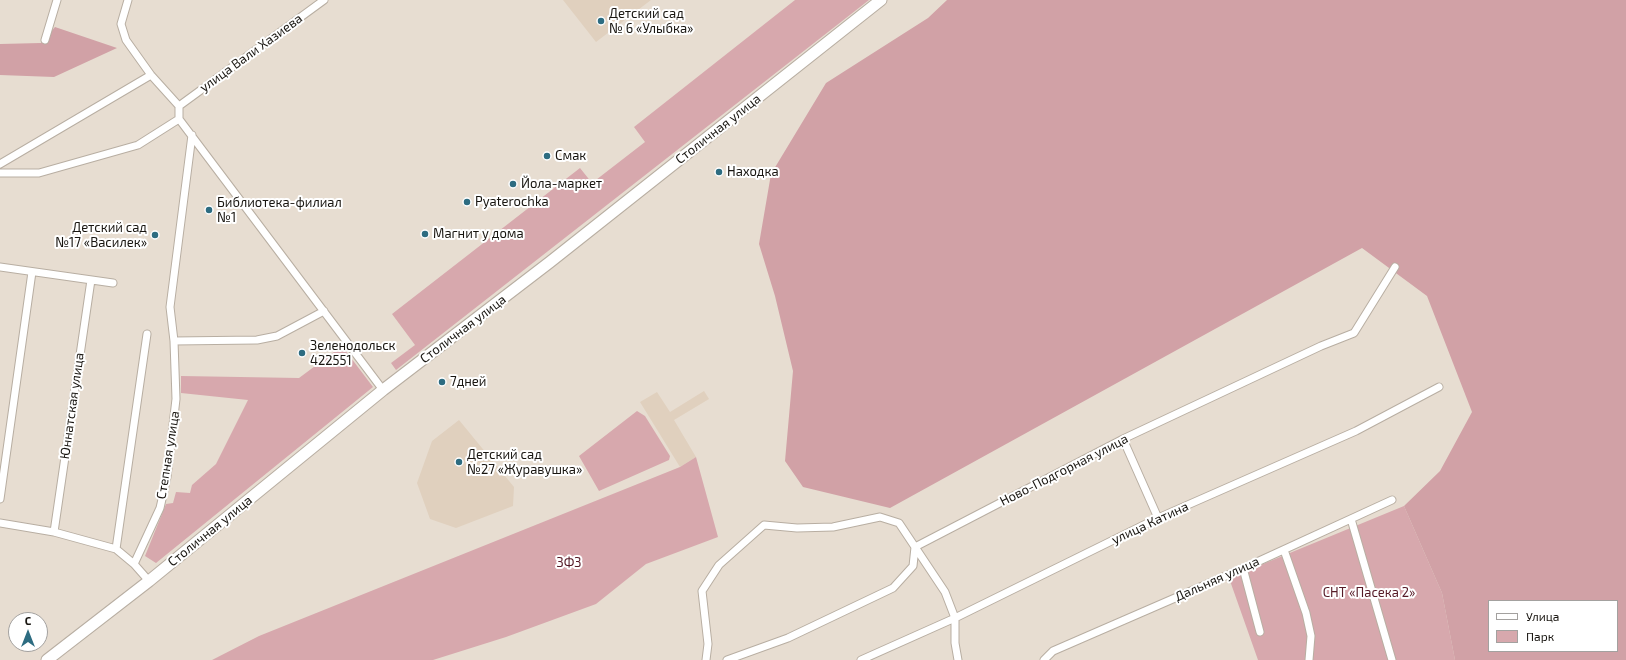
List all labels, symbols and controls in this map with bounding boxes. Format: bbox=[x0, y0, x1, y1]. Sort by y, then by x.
place label: Детский сад № 6 «Улыбка» bbox=[609, 6, 693, 37]
street label: улица Вали Хазиева bbox=[197, 11, 305, 95]
marker: Детский сад № 6 «Улыбка» bbox=[596, 16, 606, 26]
street label: Столичная улица bbox=[672, 91, 764, 167]
place label: Смак bbox=[555, 148, 586, 164]
marker: Смак bbox=[542, 151, 552, 161]
place label: Находка bbox=[727, 164, 779, 180]
marker: Находка bbox=[714, 167, 724, 177]
place label: Йола-маркет bbox=[521, 176, 602, 192]
marker: Йола-маркет bbox=[508, 179, 518, 189]
place label: Pyaterochka bbox=[475, 194, 549, 210]
place label: Библиотека-филиал №1 bbox=[217, 195, 342, 226]
marker: Pyaterochka bbox=[462, 197, 472, 207]
marker: Библиотека-филиал №1 bbox=[204, 205, 214, 215]
place label: Детский сад №17 «Василек» bbox=[55, 220, 147, 251]
place label: Магнит у дома bbox=[433, 226, 524, 242]
marker: Магнит у дома bbox=[420, 229, 430, 239]
marker: Детский сад №17 «Василек» bbox=[150, 230, 160, 240]
street label: Столичная улица bbox=[417, 292, 509, 366]
place label: Зеленодольск 422551 bbox=[310, 338, 396, 369]
marker: Зеленодольск 422551 bbox=[297, 348, 307, 358]
street label: Юннатская улица bbox=[57, 352, 87, 460]
place label: 7дней bbox=[450, 374, 487, 390]
marker: 7дней bbox=[437, 377, 447, 387]
street label: Степная улица bbox=[153, 410, 183, 500]
street label: Ново-Подгорная улица bbox=[997, 431, 1131, 509]
place label: Детский сад №27 «Журавушка» bbox=[467, 447, 582, 478]
marker: Детский сад №27 «Журавушка» bbox=[454, 457, 464, 467]
street label: Столичная улица bbox=[165, 492, 255, 570]
street label: улица Катина bbox=[1109, 498, 1191, 548]
street label: Дальняя улица bbox=[1172, 553, 1262, 605]
park label: ЗФЗ bbox=[557, 555, 581, 571]
park label: СНТ «Пасека 2» bbox=[1323, 585, 1415, 601]
legend bbox=[1488, 600, 1618, 652]
text: Улица bbox=[1526, 609, 1559, 623]
north arrow bbox=[8, 612, 48, 652]
text: С bbox=[25, 614, 31, 627]
text: Парк bbox=[1526, 629, 1554, 643]

